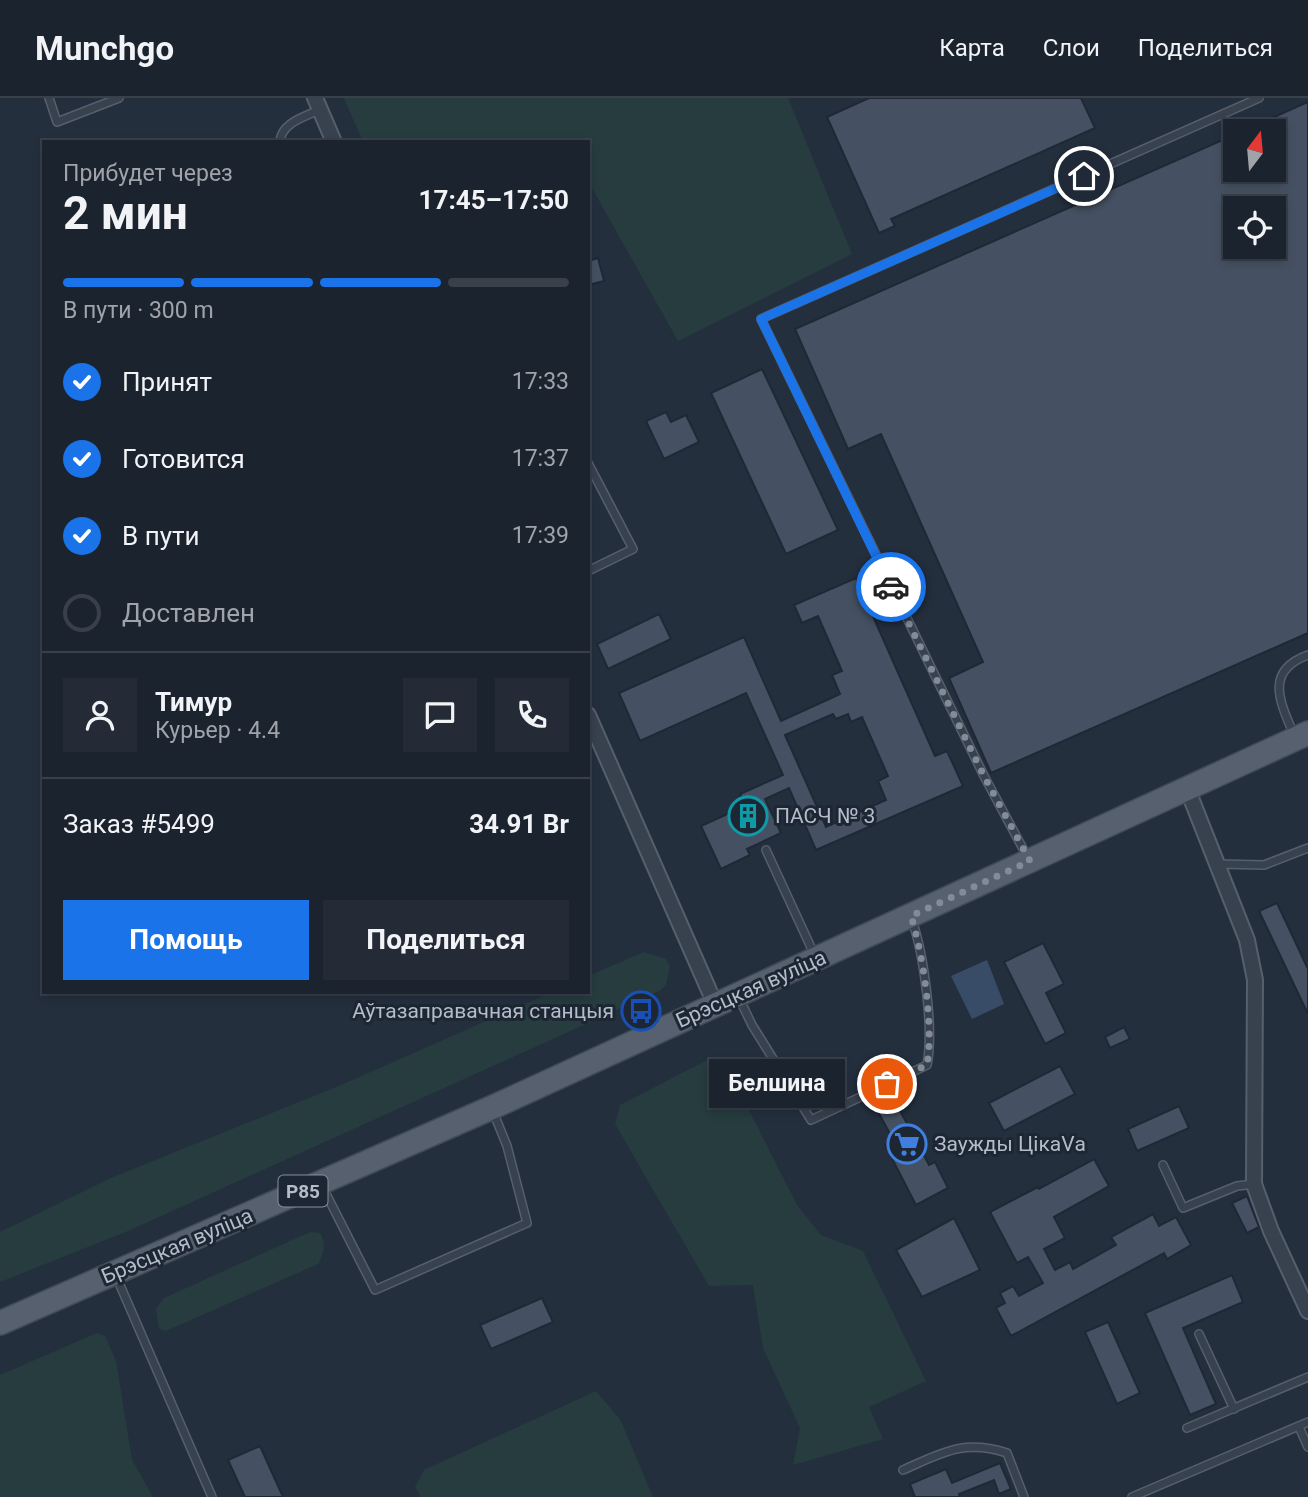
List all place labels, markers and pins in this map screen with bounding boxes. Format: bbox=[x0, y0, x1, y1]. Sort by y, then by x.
pin bbox=[1054, 146, 1114, 206]
building icon: ПАСЧ № 3 bbox=[727, 795, 769, 837]
place label: ПАСЧ № 3 bbox=[775, 804, 875, 828]
bus stop icon: Аўтазаправачная станцыя bbox=[620, 990, 662, 1032]
place label: Аўтазаправачная станцыя bbox=[352, 999, 614, 1023]
pin bbox=[857, 1054, 917, 1114]
callout: Белшина bbox=[708, 1060, 845, 1108]
supermarket icon: Заужды ЦікаVа bbox=[886, 1123, 928, 1165]
place label: Заужды ЦікаVа bbox=[934, 1132, 1086, 1156]

